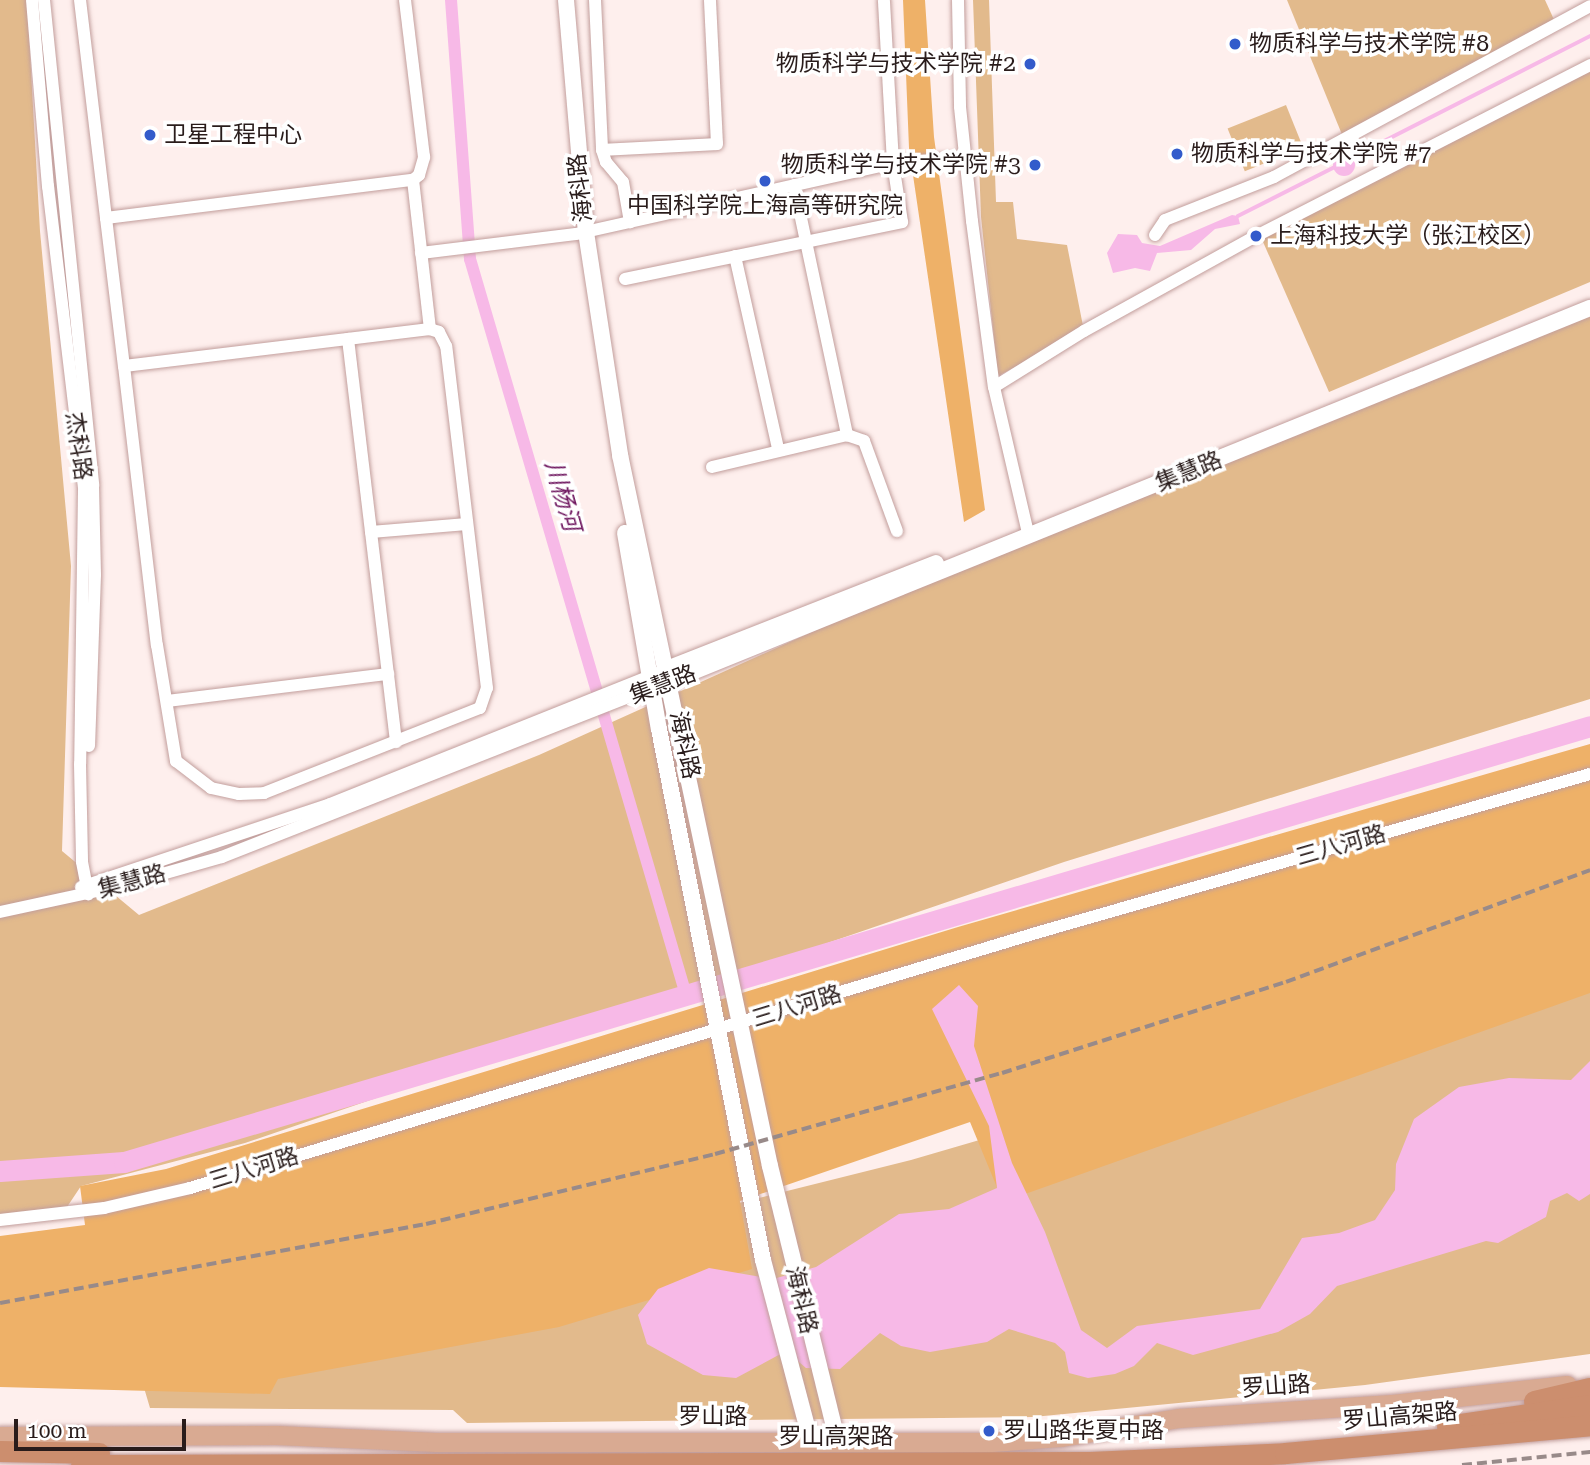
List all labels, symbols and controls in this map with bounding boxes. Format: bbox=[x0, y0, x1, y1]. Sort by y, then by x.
place label: 物质科学与技术学院 #8 bbox=[1249, 30, 1489, 58]
marker: 物质科学与技术学院 #8 bbox=[1227, 36, 1243, 52]
place label: 物质科学与技术学院 #2 bbox=[776, 50, 1016, 78]
marker: 物质科学与技术学院 #2 bbox=[1022, 56, 1038, 72]
place label: 卫星工程中心 bbox=[164, 121, 302, 149]
marker: 卫星工程中心 bbox=[142, 127, 158, 143]
place label: 物质科学与技术学院 #7 bbox=[1191, 140, 1431, 168]
marker: 物质科学与技术学院 #7 bbox=[1169, 146, 1185, 162]
place label: 物质科学与技术学院 #3 bbox=[781, 151, 1021, 179]
street label: 海科路 bbox=[564, 152, 598, 224]
marker: 物质科学与技术学院 #3 bbox=[1027, 157, 1043, 173]
marker: 中国科学院上海高等研究院 bbox=[757, 173, 773, 189]
place label: 中国科学院上海高等研究院 bbox=[627, 192, 903, 220]
place label: 上海科技大学（张江校区） bbox=[1270, 222, 1546, 250]
marker: 上海科技大学（张江校区） bbox=[1248, 228, 1264, 244]
street label: 杰科路 bbox=[60, 410, 96, 482]
street label: 集慧路 bbox=[1152, 446, 1226, 498]
water label: 川杨河 bbox=[538, 457, 586, 535]
street label: 集慧路 bbox=[626, 660, 700, 710]
street label: 海科路 bbox=[663, 708, 705, 782]
street label: 三八河路 bbox=[1293, 820, 1389, 872]
street label: 集慧路 bbox=[95, 860, 169, 904]
street label: 三八河路 bbox=[749, 980, 845, 1034]
street label: 三八河路 bbox=[206, 1142, 302, 1196]
street label: 海科路 bbox=[780, 1263, 822, 1337]
street label: 罗山路 bbox=[1241, 1371, 1311, 1403]
street label: 罗山高架路 bbox=[1342, 1398, 1458, 1436]
street label: 罗山路 bbox=[679, 1403, 747, 1431]
scale bar bbox=[18, 1406, 189, 1450]
place label: 罗山路华夏中路 bbox=[1003, 1417, 1164, 1445]
text: 100 m bbox=[27, 1419, 87, 1443]
street label: 罗山高架路 bbox=[779, 1423, 893, 1451]
marker: 罗山路华夏中路 bbox=[981, 1423, 997, 1439]

